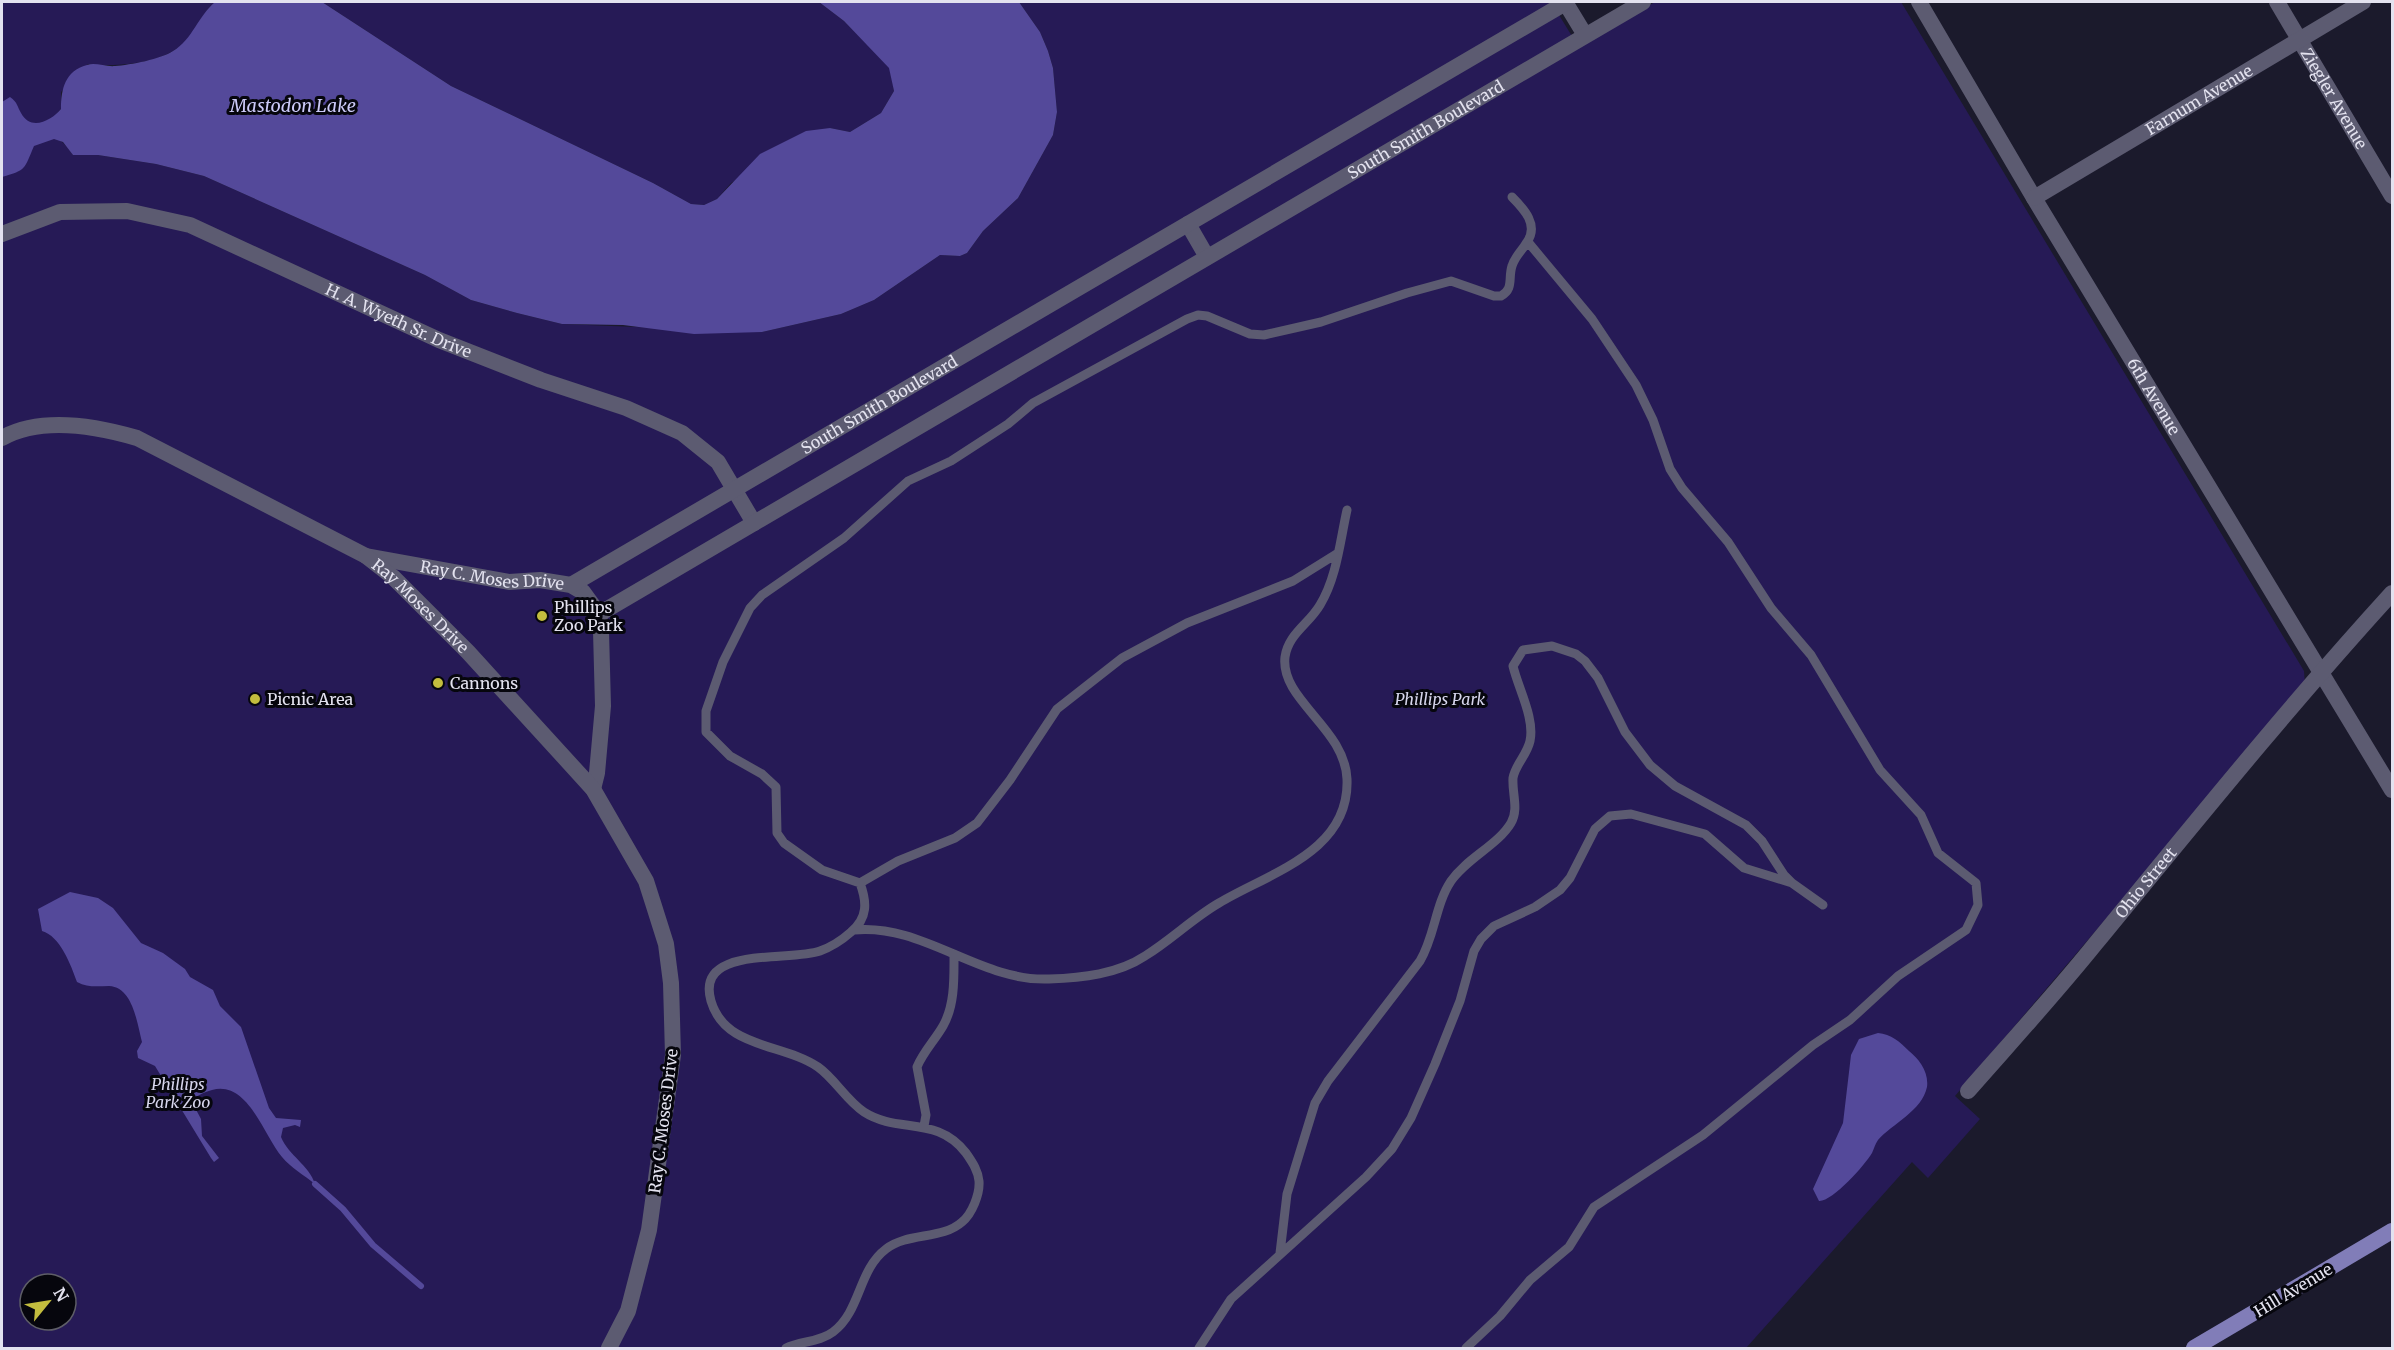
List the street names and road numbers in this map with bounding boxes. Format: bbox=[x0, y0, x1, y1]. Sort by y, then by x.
street label: Ziegler Avenue bbox=[2296, 44, 2372, 152]
street label: Farnum Avenue bbox=[2142, 60, 2256, 139]
street label: South Smith Boulevard bbox=[1344, 76, 1508, 183]
street label: H. A. Wyeth Sr. Drive bbox=[322, 279, 475, 362]
street label: South Smith Boulevard bbox=[797, 351, 961, 458]
street label: 6th Avenue bbox=[2123, 354, 2185, 438]
street label: Ray Moses Drive bbox=[368, 554, 473, 657]
street label: Ray C. Moses Drive bbox=[419, 556, 566, 594]
street label: Ohio Street bbox=[2111, 842, 2181, 922]
street label: Ray C. Moses Drive bbox=[644, 1048, 682, 1194]
street label: Hill Avenue bbox=[2250, 1259, 2336, 1321]

